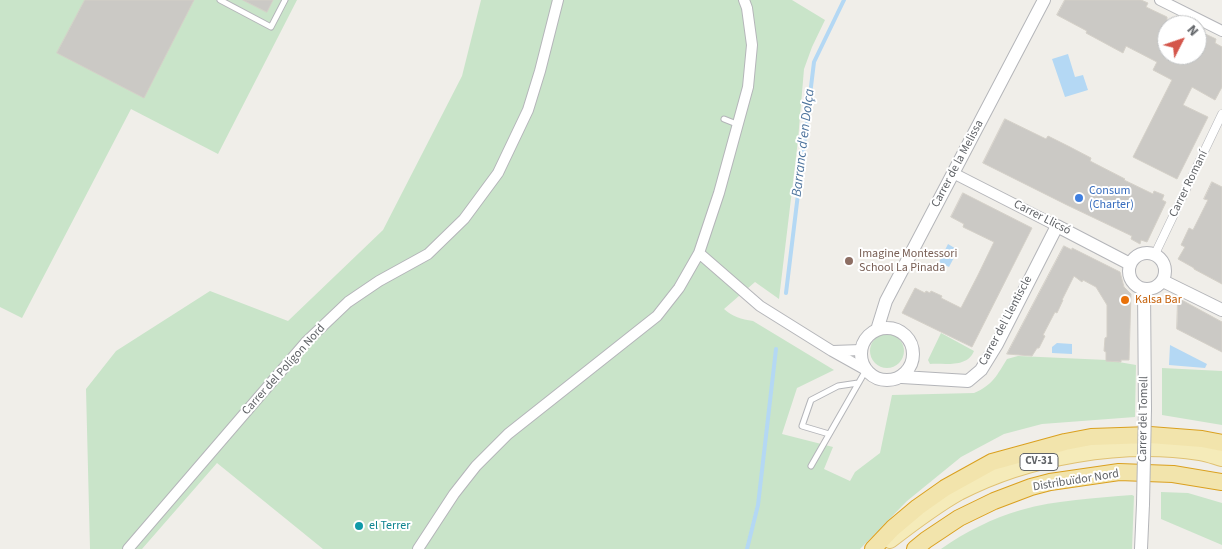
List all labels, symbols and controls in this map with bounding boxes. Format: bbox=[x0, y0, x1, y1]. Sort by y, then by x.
north arrow bbox=[1157, 15, 1207, 65]
text: N bbox=[1182, 21, 1203, 41]
water label: Barranc d'en Dolça bbox=[789, 88, 819, 198]
street label: Carrer de la Melissa bbox=[929, 118, 987, 210]
street label: Carrer Romaní bbox=[1167, 148, 1211, 220]
place label: Consum (Charter) bbox=[1089, 184, 1134, 212]
marker: Consum (Charter) bbox=[1073, 192, 1085, 204]
street label: Carrer Llicsó bbox=[1011, 197, 1073, 239]
place label: Imagine Montessori School La Pinada bbox=[859, 247, 957, 275]
marker: Imagine Montessori School La Pinada bbox=[843, 255, 855, 267]
street label: Carrer del Llentiscle bbox=[976, 274, 1036, 368]
place label: Kalsa Bar bbox=[1135, 293, 1182, 307]
marker: Kalsa Bar bbox=[1119, 294, 1131, 306]
street label: Carrer del Polígon Nord bbox=[239, 322, 329, 418]
street label: Carrer del Tomell bbox=[1136, 376, 1152, 462]
road number: CV-31 bbox=[1020, 454, 1058, 471]
street label: Distribuïdor Nord bbox=[1032, 467, 1120, 495]
place label: el Terrer bbox=[369, 519, 410, 533]
marker: el Terrer bbox=[353, 520, 365, 532]

